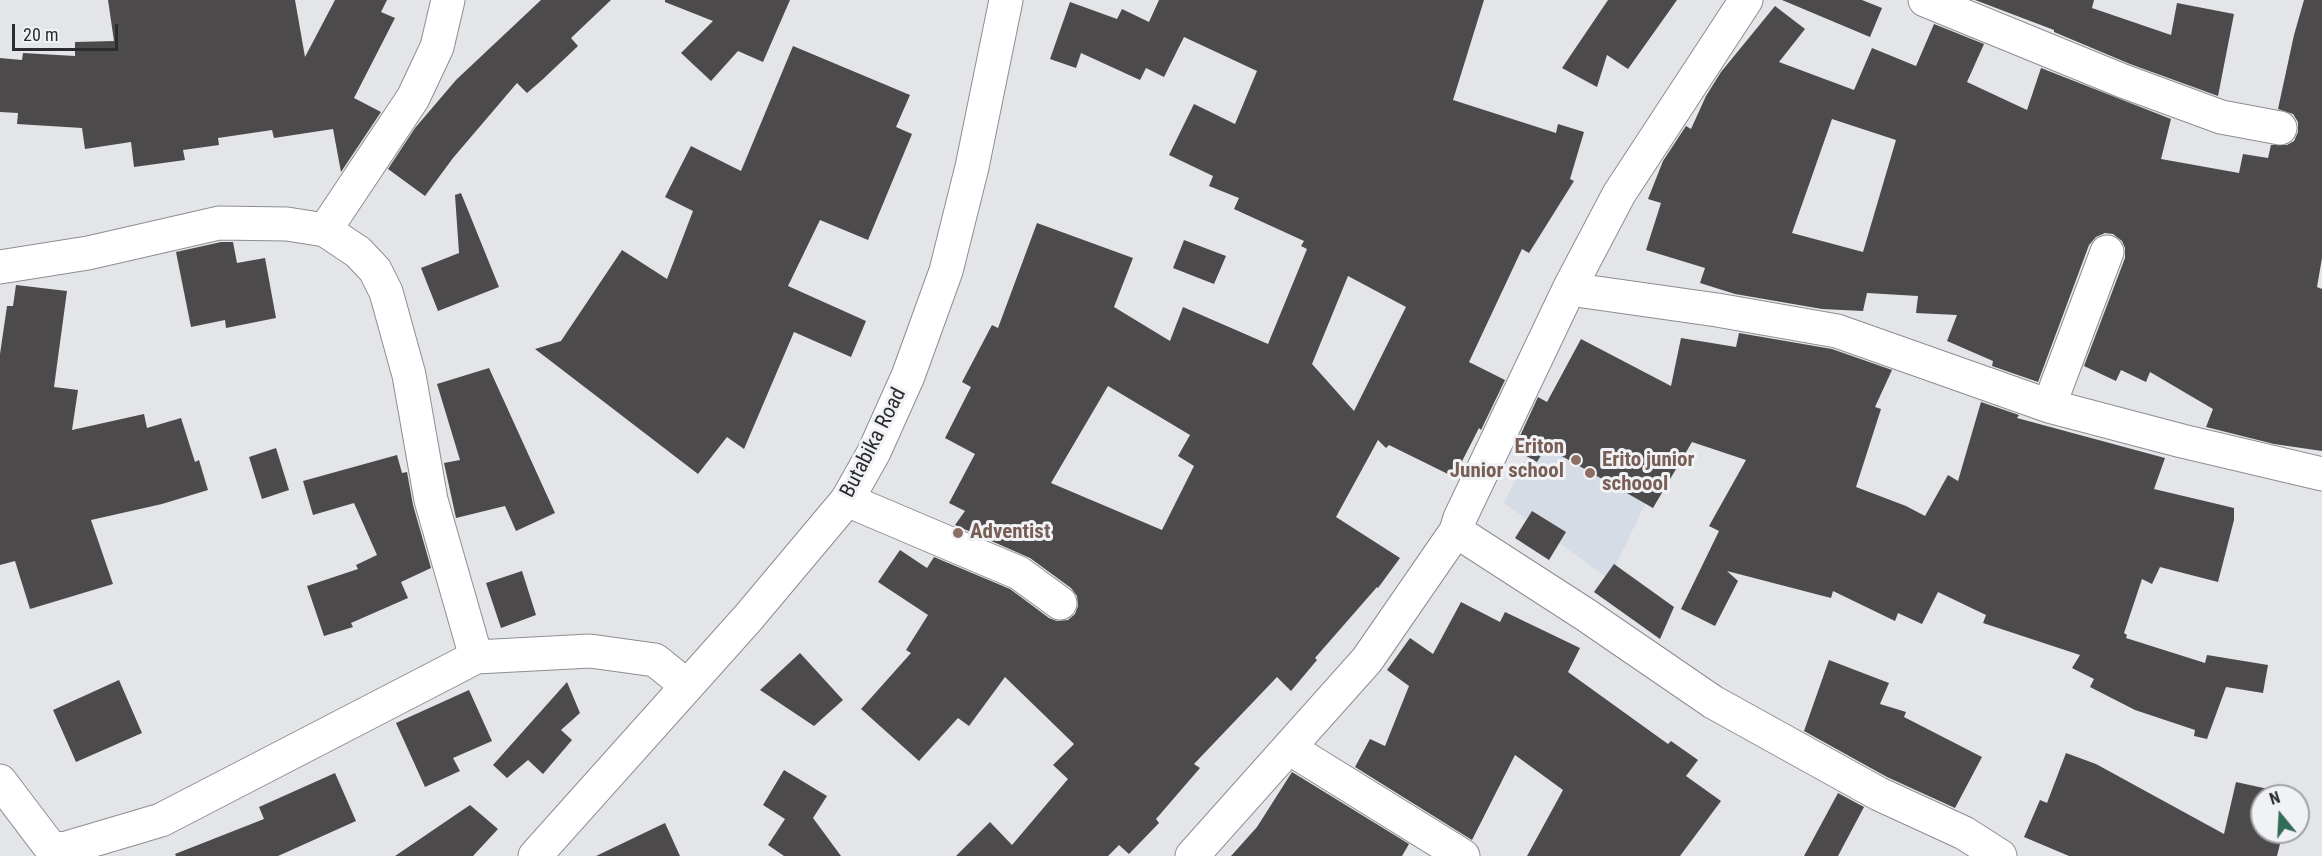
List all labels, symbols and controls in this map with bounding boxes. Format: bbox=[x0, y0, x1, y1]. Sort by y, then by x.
scale bar bbox=[15, 12, 122, 50]
text: 20 m bbox=[23, 24, 58, 45]
street label: Butabika Road bbox=[836, 384, 912, 502]
place label: Eriton Junior school bbox=[1450, 435, 1564, 485]
place label: Erito junior schoool bbox=[1602, 448, 1694, 498]
marker: Eriton Junior school bbox=[1569, 453, 1583, 467]
marker: Erito junior schoool bbox=[1583, 466, 1597, 480]
place label: Adventist bbox=[970, 520, 1050, 546]
marker: Adventist bbox=[951, 526, 965, 540]
north arrow bbox=[2250, 784, 2310, 844]
text: N bbox=[2267, 788, 2282, 809]

